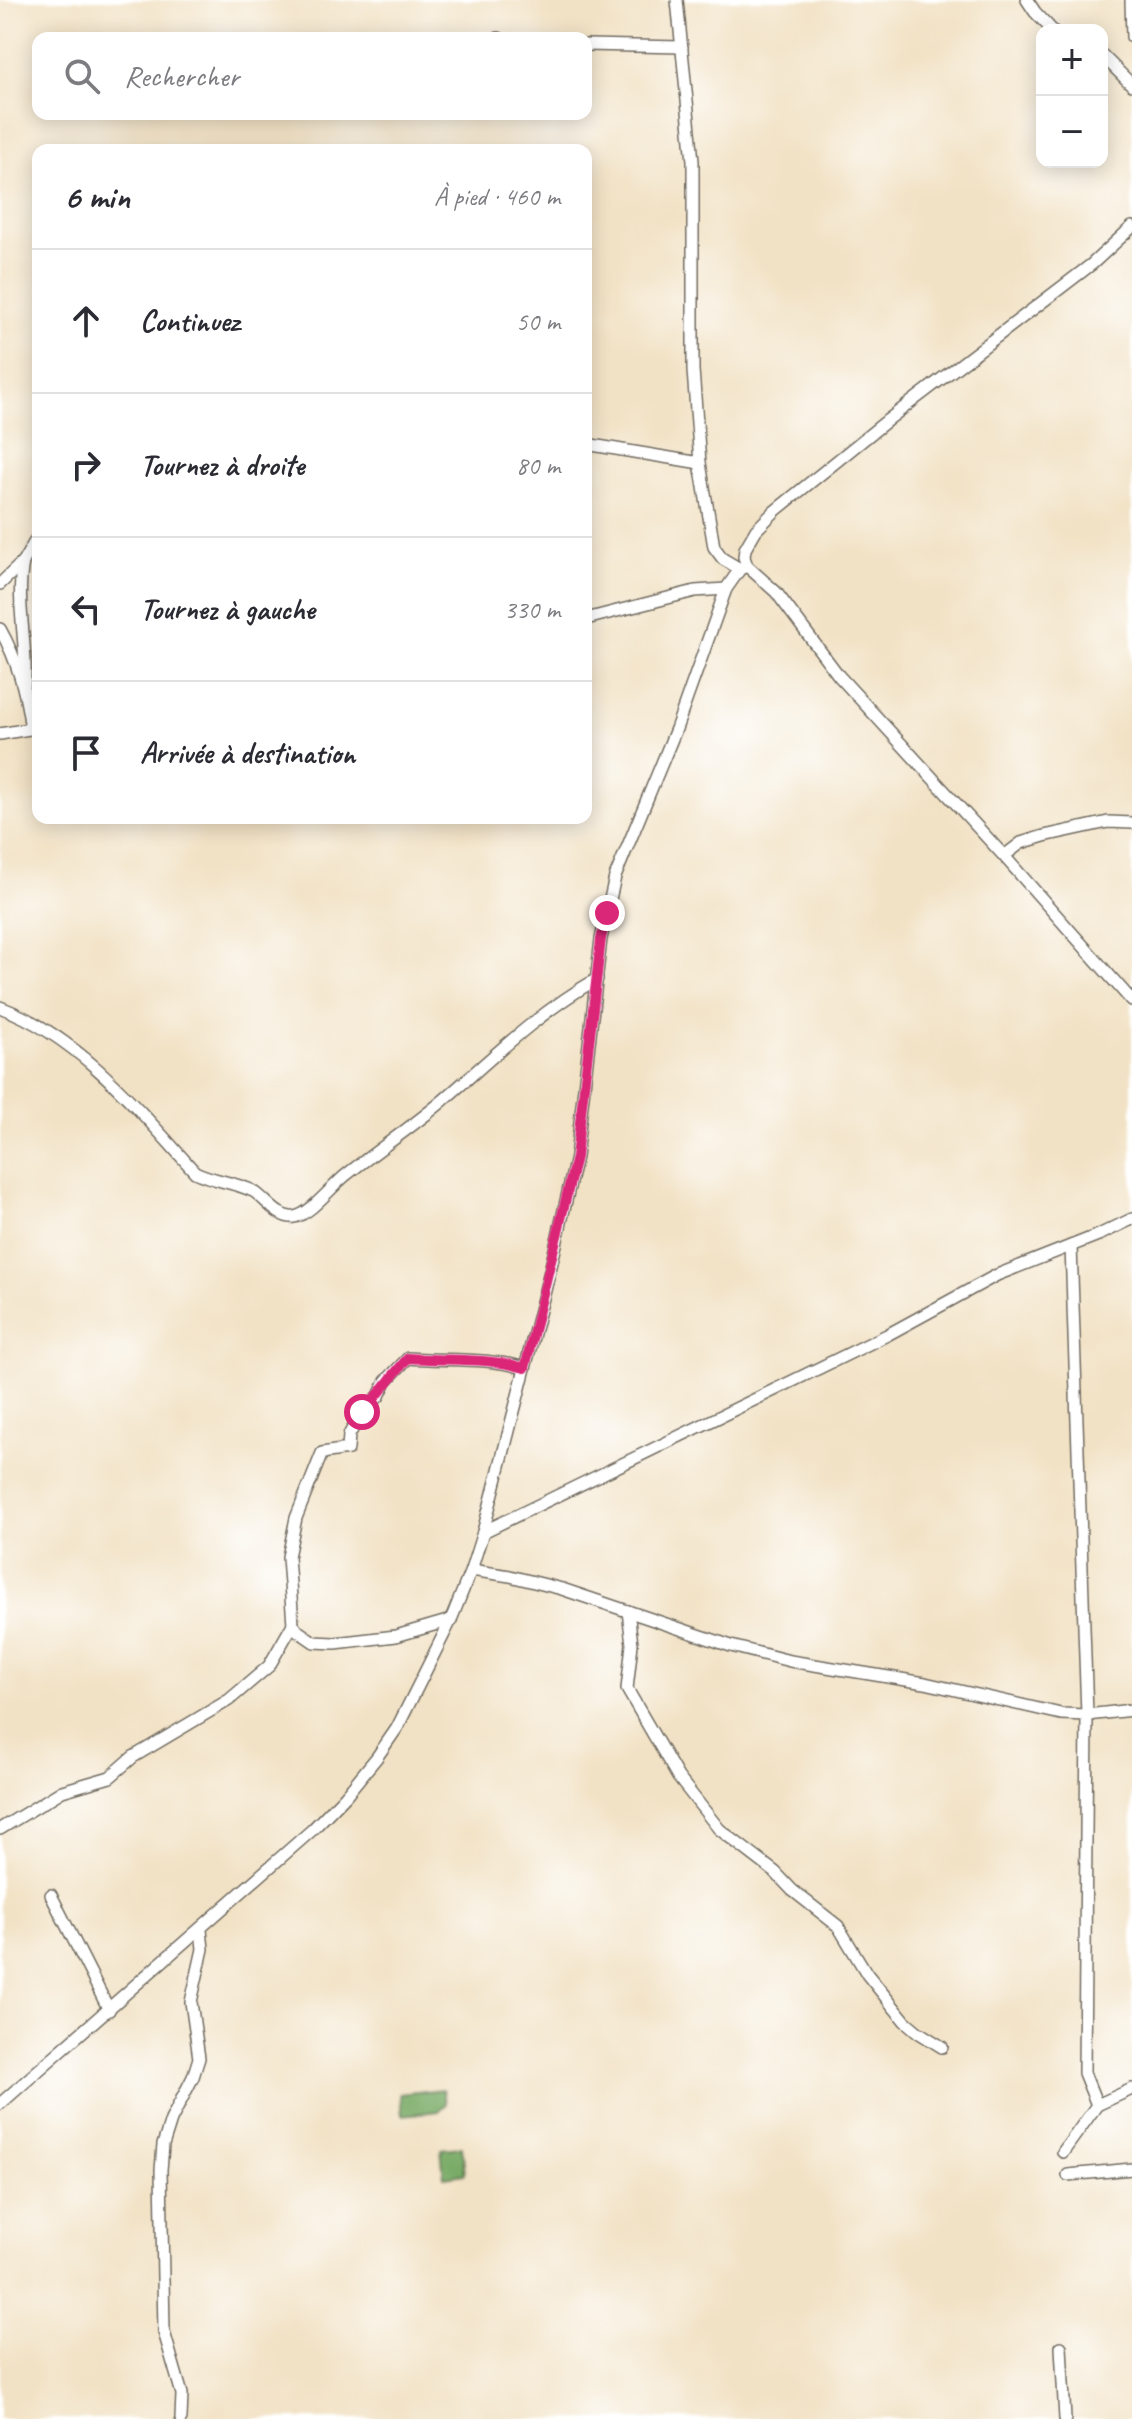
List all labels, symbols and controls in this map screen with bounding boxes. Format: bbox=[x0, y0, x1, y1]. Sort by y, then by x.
map controls bbox=[1036, 24, 1108, 168]
button: + bbox=[1036, 24, 1108, 96]
search box bbox=[32, 32, 592, 120]
icon: search bbox=[60, 54, 104, 98]
text: Rechercher bbox=[124, 57, 239, 95]
button: − bbox=[1036, 96, 1108, 168]
text: 6 min bbox=[64, 175, 130, 218]
text: À pied · 460 m bbox=[434, 180, 560, 213]
icon: ahead bbox=[64, 299, 108, 343]
text: Continuez bbox=[140, 302, 239, 340]
text: 50 m bbox=[516, 305, 560, 338]
icon: right bbox=[64, 443, 108, 487]
text: Tournez à droite bbox=[140, 446, 304, 484]
text: 80 m bbox=[516, 449, 560, 482]
icon: left bbox=[64, 587, 108, 631]
text: Tournez à gauche bbox=[140, 590, 315, 628]
text: 330 m bbox=[504, 593, 560, 626]
icon: arrive bbox=[64, 731, 108, 775]
text: Arrivée à destination bbox=[140, 734, 355, 772]
route end bbox=[589, 895, 625, 931]
route start bbox=[344, 1394, 380, 1430]

